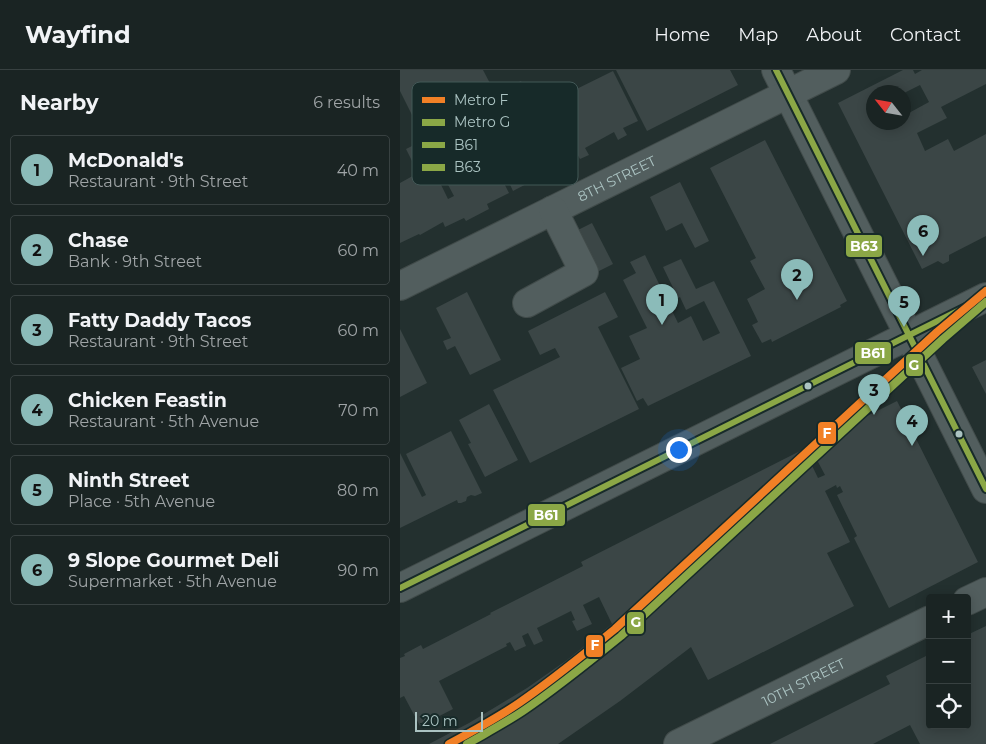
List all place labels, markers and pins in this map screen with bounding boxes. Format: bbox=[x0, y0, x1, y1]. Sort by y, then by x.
pin: 6 bbox=[907, 215, 939, 256]
pin: 2 bbox=[781, 259, 813, 300]
pin: 1 bbox=[646, 284, 678, 325]
pin: 5 bbox=[888, 286, 920, 327]
pin: 3 bbox=[858, 374, 890, 415]
unlabelled marker bbox=[803, 381, 813, 391]
pin: 4 bbox=[896, 405, 928, 446]
unlabelled marker bbox=[954, 429, 964, 439]

